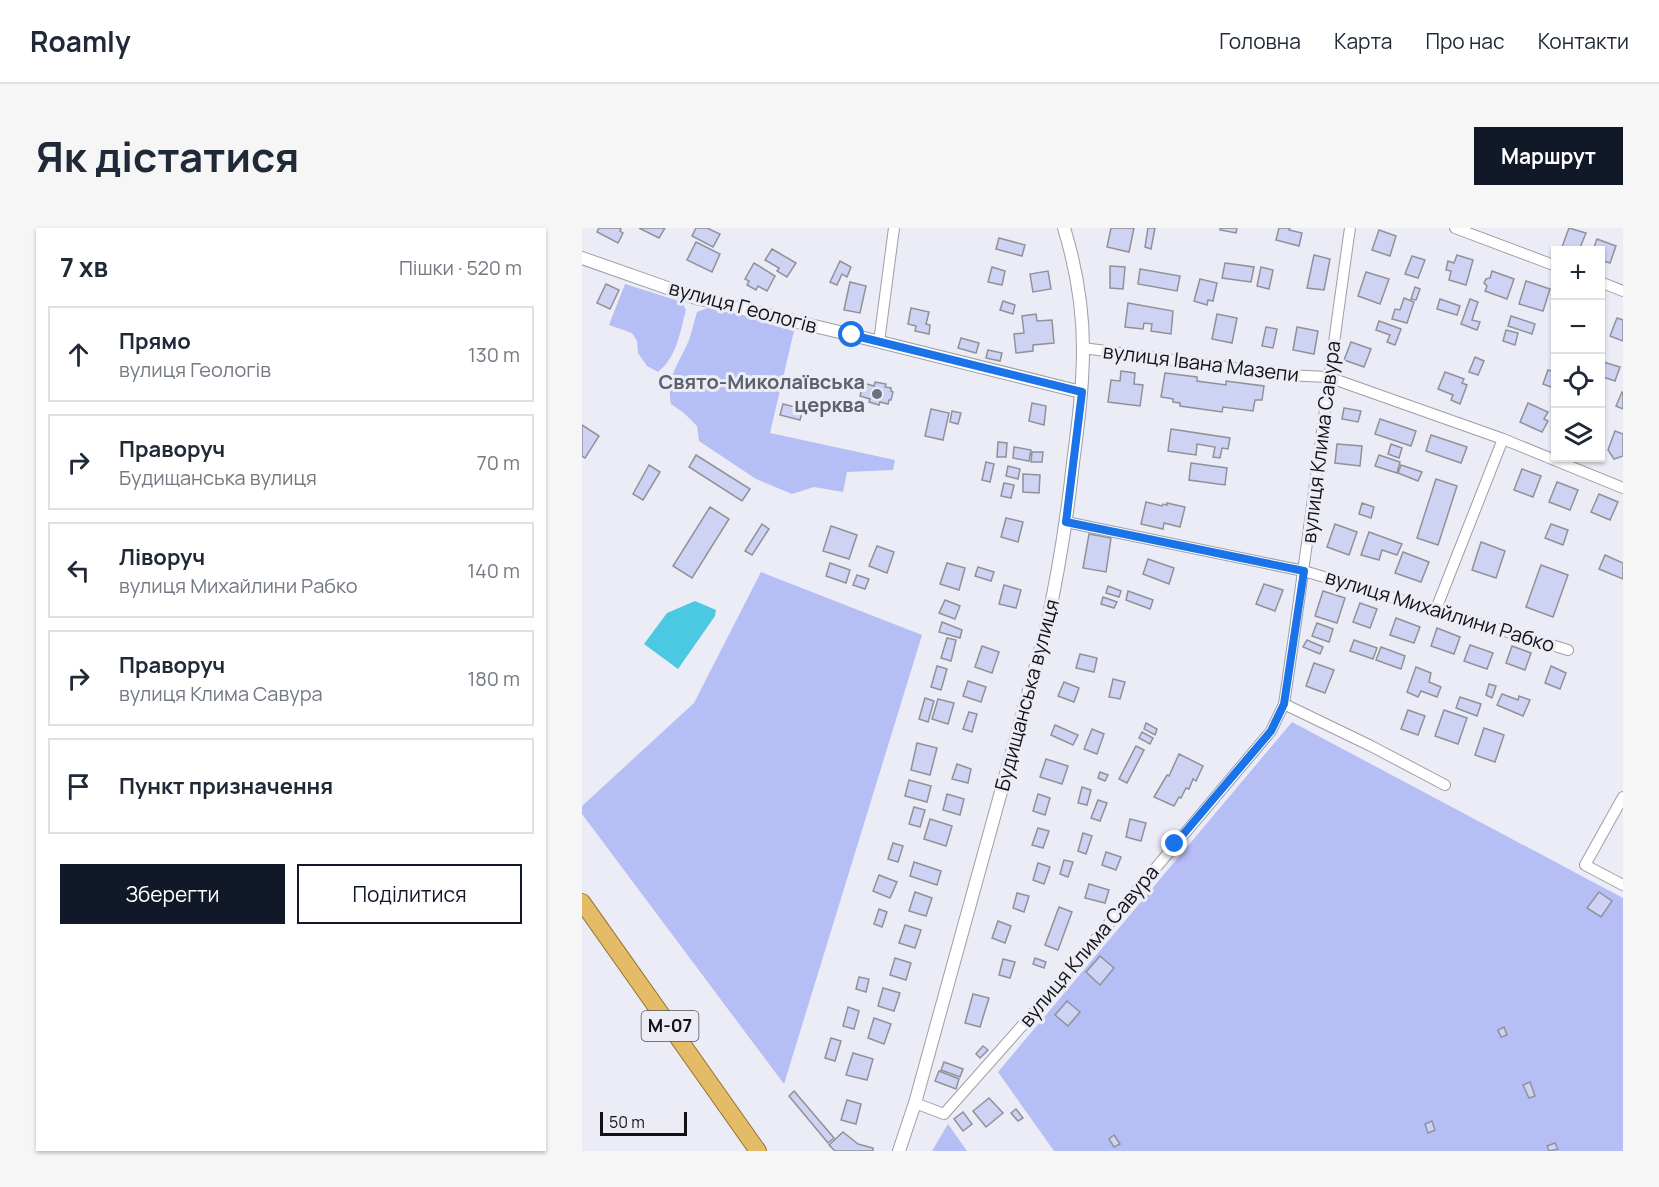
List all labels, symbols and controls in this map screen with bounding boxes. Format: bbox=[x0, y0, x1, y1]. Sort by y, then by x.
text: Roamly bbox=[30, 22, 131, 60]
text: Головна bbox=[1219, 27, 1301, 55]
text: Карта bbox=[1334, 27, 1392, 55]
text: Про нас bbox=[1425, 27, 1505, 55]
text: Контакти bbox=[1538, 27, 1629, 55]
text: Як дістатися bbox=[36, 127, 299, 185]
button: Маршрут bbox=[1474, 127, 1623, 185]
map controls bbox=[1551, 246, 1605, 462]
button: + bbox=[1551, 246, 1605, 300]
text: 7 хв bbox=[60, 249, 108, 285]
text: Пішки · 520 m bbox=[399, 254, 522, 281]
street label: вулиця Геологів bbox=[666, 274, 820, 339]
button: − bbox=[1551, 300, 1605, 354]
route start bbox=[838, 321, 864, 347]
text: Прямо bbox=[119, 326, 191, 356]
street label: вулиця Івана Мазепи bbox=[1102, 337, 1301, 388]
icon: ahead bbox=[62, 338, 95, 371]
street label: вулиця Клима Савура bbox=[1295, 339, 1346, 545]
text: 130 m bbox=[468, 341, 520, 368]
button: locate bbox=[1551, 354, 1605, 408]
text: вулиця Геологів bbox=[119, 356, 271, 383]
place label: Свято-Миколаївська церква bbox=[658, 368, 865, 418]
marker: Свято-Миколаївська церква bbox=[870, 387, 884, 401]
button: layers bbox=[1551, 408, 1605, 462]
text: Праворуч bbox=[119, 434, 225, 464]
icon: right bbox=[62, 446, 95, 479]
text: 70 m bbox=[477, 449, 520, 476]
text: Будищанська вулиця bbox=[119, 464, 317, 491]
text: Ліворуч bbox=[119, 542, 205, 572]
icon: left bbox=[62, 554, 95, 587]
text: 140 m bbox=[467, 557, 520, 584]
street label: вулиця Михайлини Рабко bbox=[1322, 563, 1558, 658]
text: вулиця Михайлини Рабко bbox=[119, 572, 357, 599]
street label: Будищанська вулиця bbox=[988, 596, 1065, 794]
text: Праворуч bbox=[119, 650, 225, 680]
icon: right bbox=[62, 662, 95, 695]
text: 180 m bbox=[467, 665, 520, 692]
text: вулиця Клима Савура bbox=[119, 680, 323, 707]
icon: arrive bbox=[62, 770, 95, 803]
text: Пункт призначення bbox=[119, 771, 333, 801]
route end bbox=[1161, 830, 1187, 856]
street label: вулиця Клима Савура bbox=[1013, 859, 1164, 1032]
button: Зберегти bbox=[60, 864, 285, 924]
button: Поділитися bbox=[297, 864, 522, 924]
road number: М-07 bbox=[642, 1011, 698, 1041]
scale bar bbox=[600, 1109, 687, 1136]
text: 50 m bbox=[609, 1111, 645, 1133]

